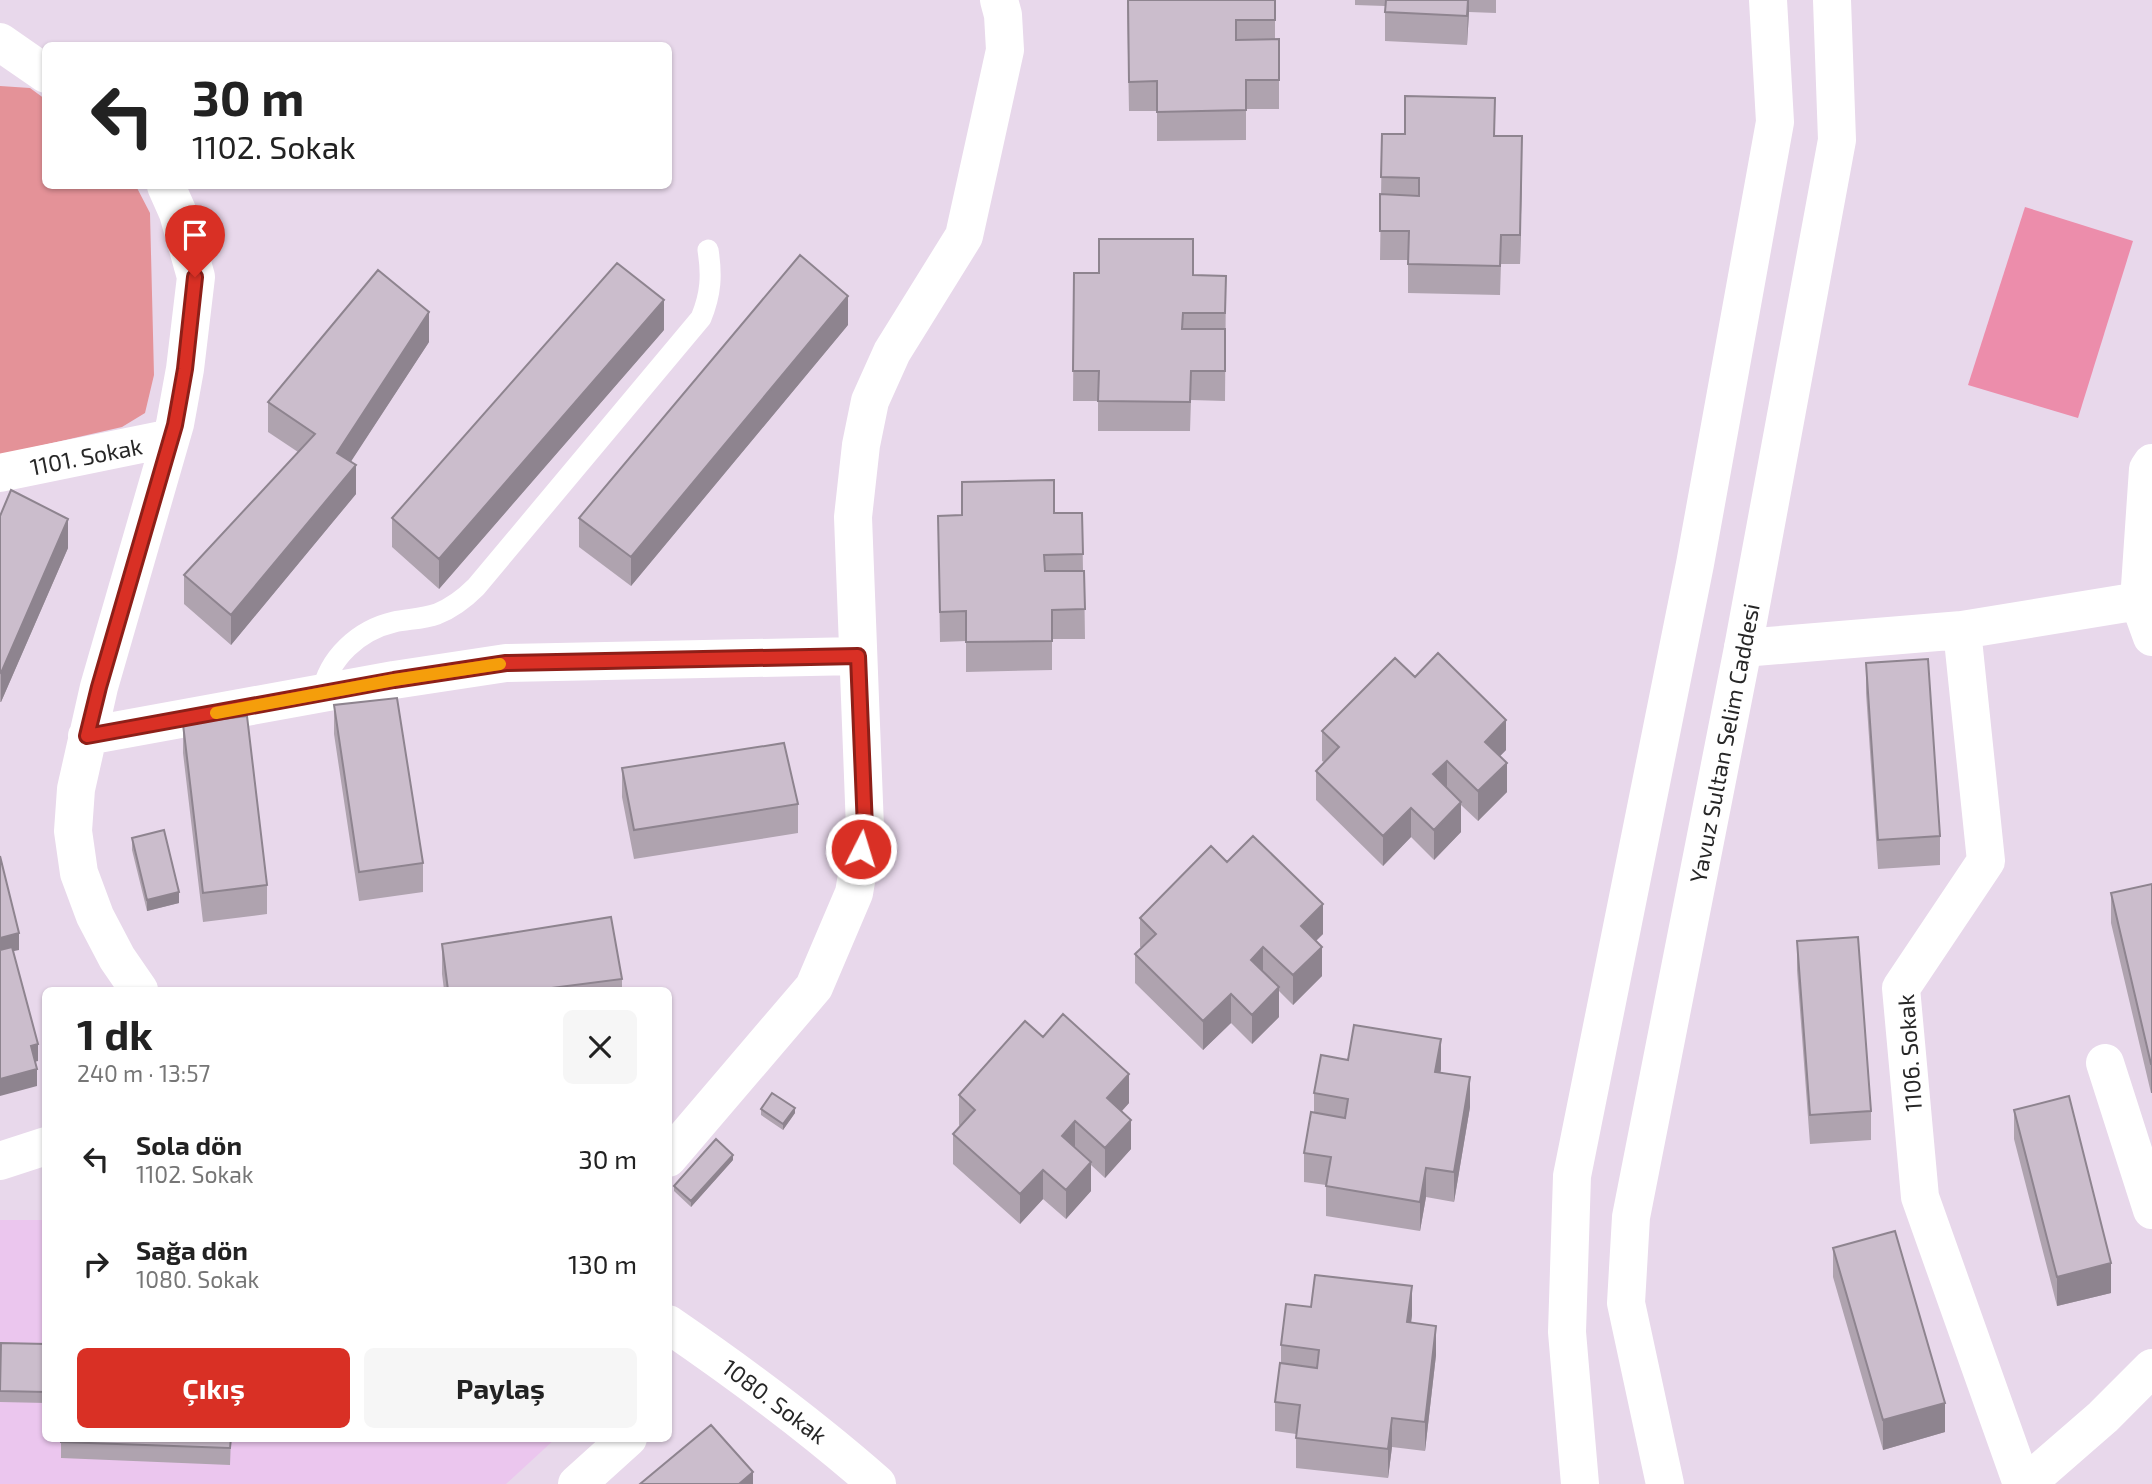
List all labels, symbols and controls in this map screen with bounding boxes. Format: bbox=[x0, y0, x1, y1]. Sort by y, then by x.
text: 30 m bbox=[192, 67, 304, 126]
icon: left bbox=[77, 70, 168, 161]
text: 1102. Sokak bbox=[192, 127, 356, 165]
pin bbox=[165, 205, 225, 277]
icon: arrive bbox=[176, 216, 214, 254]
street label: 1101. Sokak bbox=[27, 431, 145, 481]
street label: Yavuz Sultan Selim Caddesi bbox=[1683, 601, 1765, 885]
position arrow bbox=[824, 812, 898, 886]
street label: 1106. Sokak bbox=[1891, 993, 1927, 1113]
text: 1 dk bbox=[77, 1008, 153, 1058]
button: close bbox=[563, 1010, 637, 1084]
text: 240 m · 13:57 bbox=[77, 1059, 210, 1087]
text: Sola dön bbox=[136, 1129, 242, 1160]
icon: left bbox=[77, 1140, 115, 1178]
text: 30 m bbox=[578, 1143, 637, 1174]
text: 1102. Sokak bbox=[136, 1160, 254, 1188]
text: Sağa dön bbox=[136, 1234, 248, 1265]
icon: right bbox=[77, 1245, 115, 1283]
text: 130 m bbox=[568, 1248, 637, 1279]
text: 1080. Sokak bbox=[136, 1265, 259, 1293]
button: Çıkış bbox=[77, 1348, 350, 1428]
button: Paylaş bbox=[364, 1348, 637, 1428]
street label: 1080. Sokak bbox=[717, 1353, 833, 1449]

